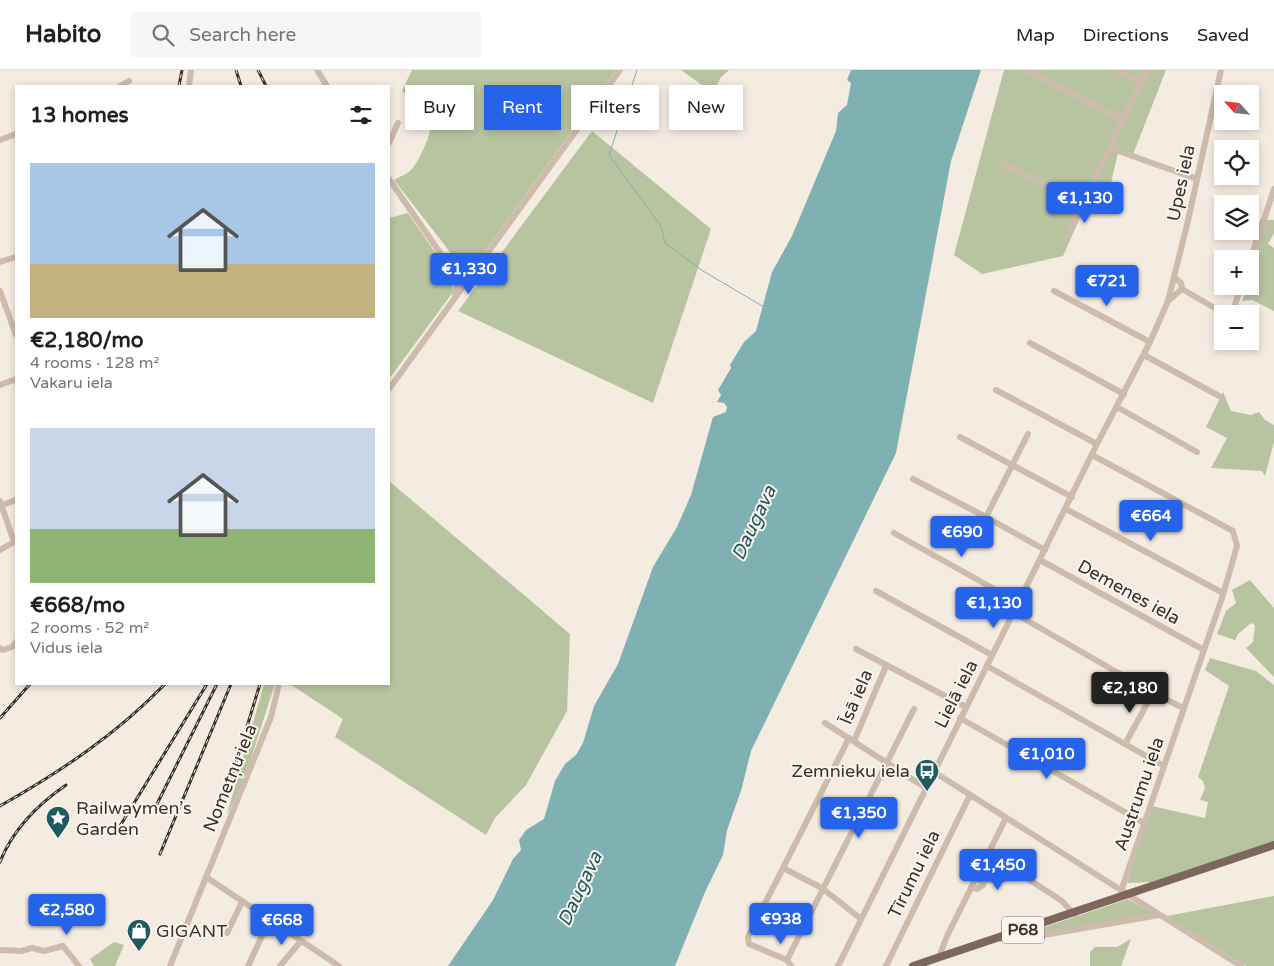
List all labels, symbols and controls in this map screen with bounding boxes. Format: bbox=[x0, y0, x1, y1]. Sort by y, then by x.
search box bbox=[131, 12, 481, 57]
text: Habito bbox=[25, 20, 101, 49]
icon: search bbox=[149, 21, 177, 49]
text: Search here bbox=[189, 24, 296, 46]
text: Map bbox=[1016, 24, 1055, 46]
text: Directions bbox=[1083, 24, 1169, 46]
text: Saved bbox=[1197, 24, 1249, 46]
chip: Buy bbox=[405, 85, 474, 130]
chip: Rent bbox=[484, 85, 561, 130]
chip: Filters bbox=[571, 85, 659, 130]
chip: New bbox=[669, 85, 743, 130]
north arrow bbox=[1214, 85, 1259, 130]
map controls bbox=[1214, 85, 1259, 350]
icon: filters bbox=[347, 101, 375, 129]
text: 13 homes bbox=[30, 103, 129, 128]
button: locate bbox=[1214, 140, 1259, 185]
street label: Upes iela bbox=[1162, 143, 1200, 223]
pin: €1,130 bbox=[1044, 182, 1126, 224]
text: €1,130 bbox=[1057, 188, 1113, 208]
icon: home bbox=[158, 195, 248, 285]
button: layers bbox=[1214, 195, 1259, 240]
button: + bbox=[1214, 250, 1259, 295]
pin: €1,330 bbox=[428, 252, 510, 295]
text: €1,330 bbox=[441, 259, 497, 279]
pin: €721 bbox=[1077, 264, 1137, 307]
text: €721 bbox=[1086, 271, 1128, 291]
button: − bbox=[1214, 305, 1259, 350]
text: €2,180/mo bbox=[30, 328, 144, 353]
text: 4 rooms · 128 m² bbox=[30, 353, 159, 373]
text: Vakaru iela bbox=[30, 373, 113, 393]
icon: home bbox=[158, 460, 248, 550]
water label: Daugava bbox=[727, 481, 781, 564]
pin: €664 bbox=[1121, 500, 1181, 542]
text: €664 bbox=[1130, 506, 1172, 526]
pin: €690 bbox=[932, 516, 992, 558]
text: €690 bbox=[941, 522, 983, 542]
street label: Demenes iela bbox=[1074, 555, 1184, 629]
pin: €1,130 bbox=[953, 586, 1035, 629]
text: €668/mo bbox=[30, 593, 125, 618]
text: €1,130 bbox=[966, 593, 1022, 613]
text: 2 rooms · 52 m² bbox=[30, 618, 149, 638]
text: Vidus iela bbox=[30, 638, 103, 658]
street label: Lielā iela bbox=[929, 656, 983, 732]
street label: Īsā iela bbox=[834, 666, 877, 729]
pin: €2,180 bbox=[1089, 672, 1171, 714]
text: €2,180 bbox=[1102, 678, 1158, 698]
street label: Nometņu iela bbox=[198, 721, 262, 835]
street label: Austrumu iela bbox=[1109, 734, 1169, 854]
pin: €1,010 bbox=[1006, 738, 1088, 780]
text: €1,010 bbox=[1019, 744, 1075, 764]
bus stop icon: Zemnieku iela bbox=[914, 758, 940, 792]
place label: Zemnieku iela bbox=[791, 760, 910, 782]
pin: €1,350 bbox=[818, 796, 900, 839]
place label: Railwaymen’s Garden bbox=[76, 797, 192, 840]
text: €1,350 bbox=[831, 803, 887, 823]
place icon: Railwaymen’s Garden bbox=[45, 805, 71, 839]
street label: Tīrumu iela bbox=[883, 826, 945, 922]
water label: Daugava bbox=[553, 847, 607, 930]
pin: €1,450 bbox=[957, 848, 1039, 891]
text: €1,450 bbox=[971, 855, 1025, 875]
pin: €2,580 bbox=[26, 894, 108, 936]
text: €2,580 bbox=[39, 900, 95, 920]
pin: €938 bbox=[751, 902, 811, 945]
pin: €668 bbox=[252, 904, 312, 946]
text: €938 bbox=[760, 909, 802, 929]
text: €668 bbox=[261, 910, 303, 930]
road number: P68 bbox=[1002, 916, 1044, 944]
shop icon: GIGANT bbox=[126, 918, 152, 952]
place label: GIGANT bbox=[156, 920, 227, 942]

